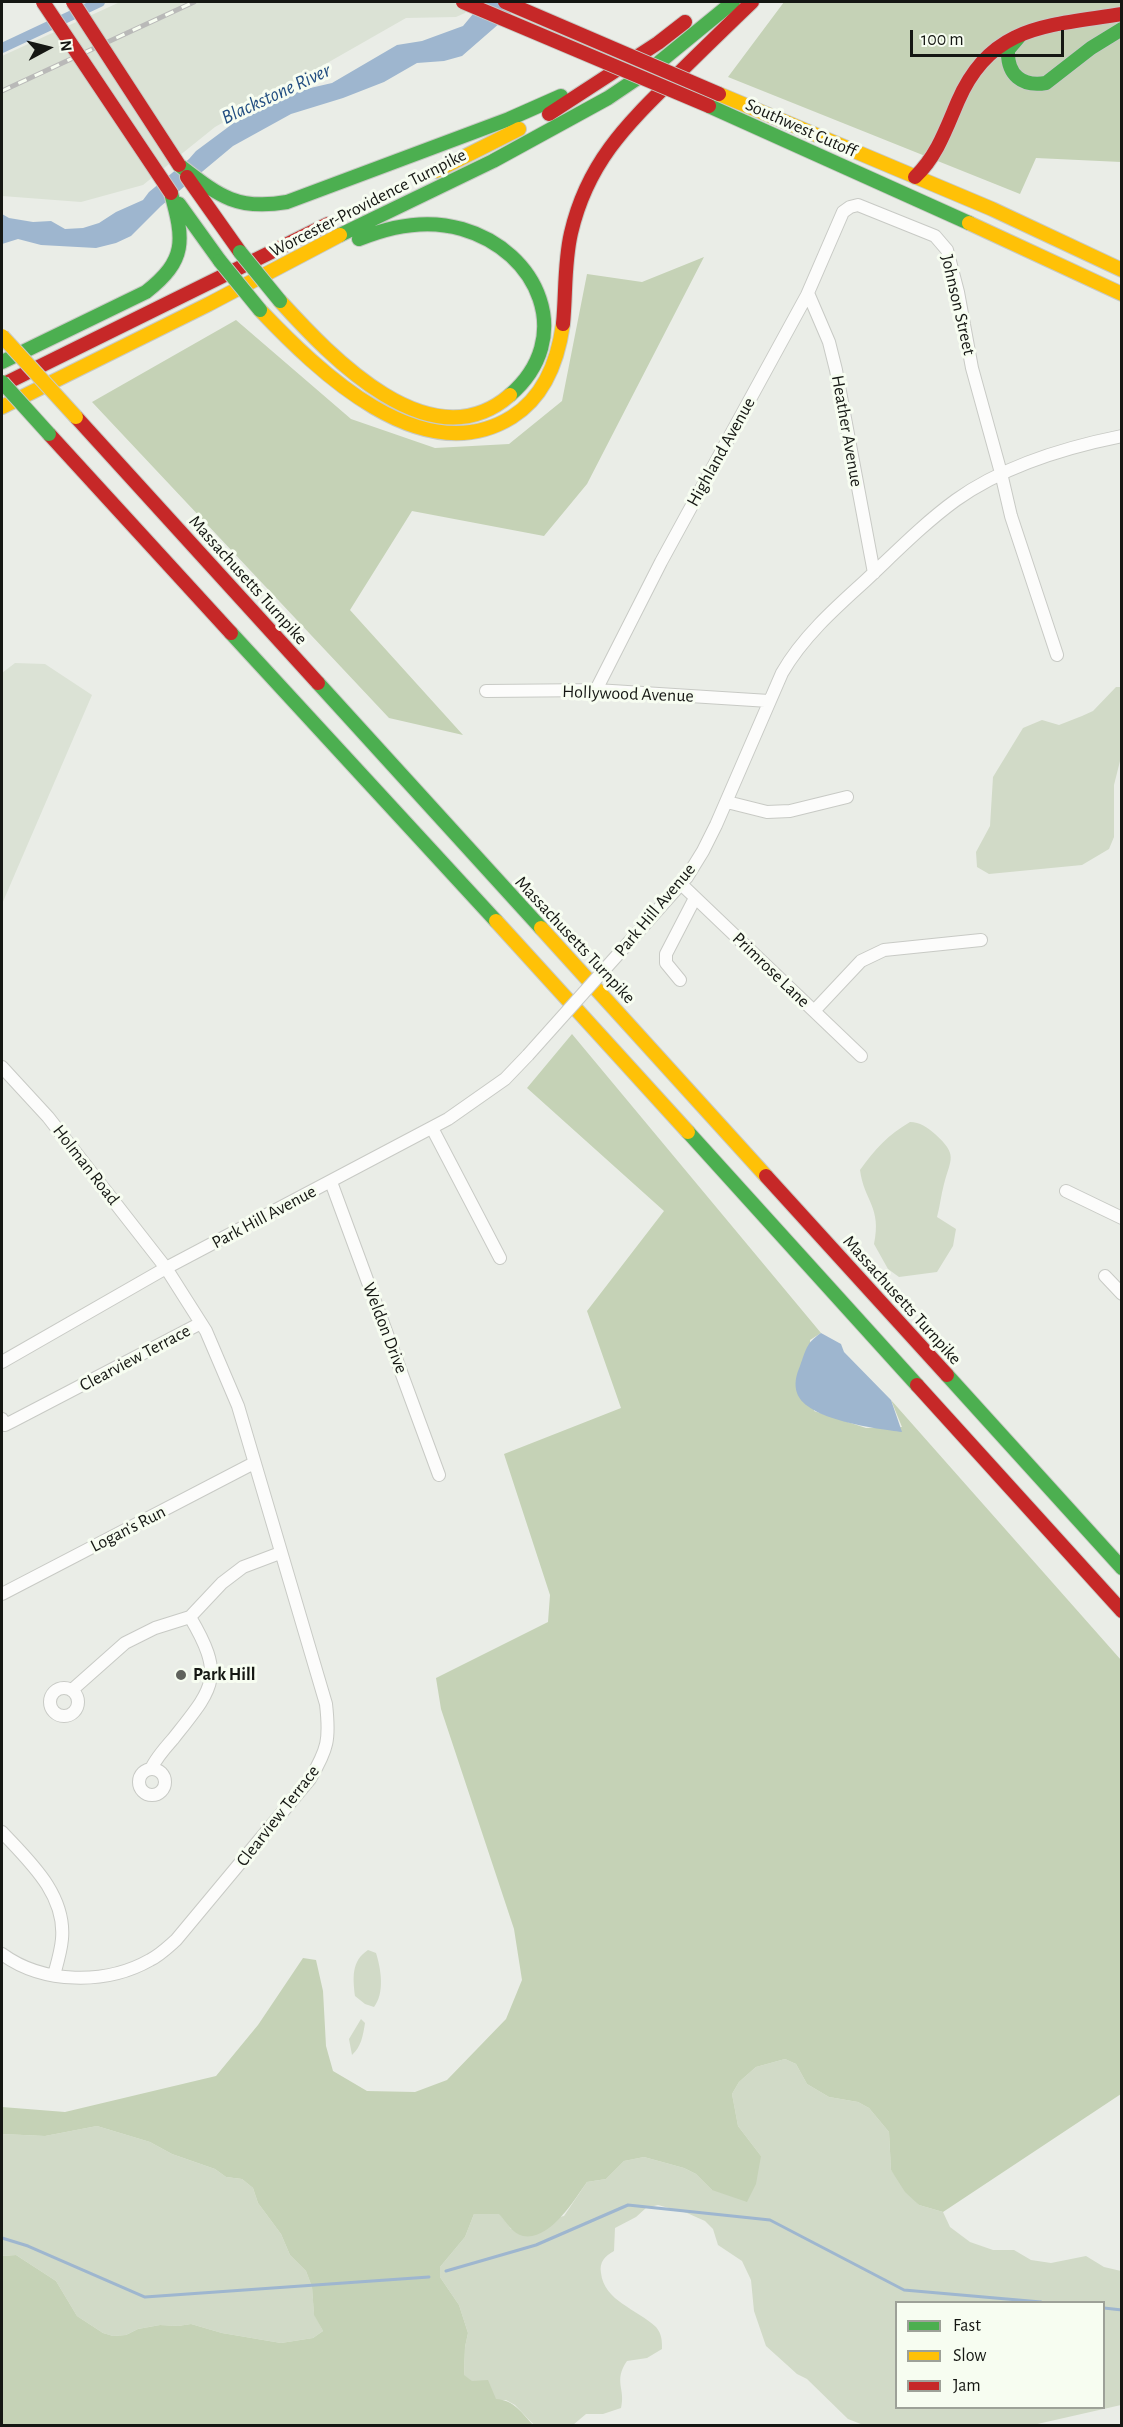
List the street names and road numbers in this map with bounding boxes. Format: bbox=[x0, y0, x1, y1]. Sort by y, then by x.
street label: Southwest Cutoff bbox=[742, 94, 860, 162]
street label: Worcester-Providence Turnpike bbox=[266, 144, 470, 262]
street label: Johnson Street bbox=[936, 253, 980, 357]
street label: Heather Avenue bbox=[827, 373, 867, 489]
street label: Highland Avenue bbox=[682, 394, 760, 510]
street label: Massachusetts Turnpike bbox=[184, 511, 312, 649]
street label: Hollywood Avenue bbox=[562, 681, 694, 707]
street label: Park Hill Avenue bbox=[610, 859, 700, 961]
street label: Massachusetts Turnpike bbox=[510, 872, 640, 1008]
street label: Primrose Lane bbox=[728, 928, 814, 1012]
street label: Holman Road bbox=[48, 1121, 124, 1209]
street label: Park Hill Avenue bbox=[208, 1180, 320, 1254]
street label: Massachusetts Turnpike bbox=[838, 1231, 966, 1369]
street label: Weldon Drive bbox=[358, 1279, 412, 1377]
street label: Clearview Terrace bbox=[76, 1320, 194, 1396]
street label: Logan's Run bbox=[87, 1501, 169, 1557]
street label: Clearview Terrace bbox=[232, 1761, 324, 1871]

